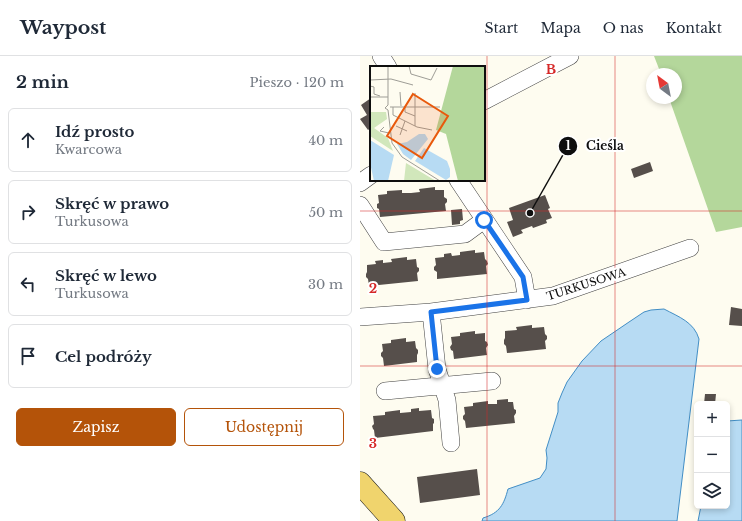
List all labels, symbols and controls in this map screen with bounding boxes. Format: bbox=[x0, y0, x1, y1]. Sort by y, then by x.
text: Waypost bbox=[20, 16, 106, 39]
text: Start bbox=[484, 19, 518, 37]
text: Mapa bbox=[540, 19, 581, 37]
text: O nas bbox=[603, 19, 644, 37]
text: Kontakt bbox=[666, 19, 722, 37]
text: B bbox=[546, 61, 556, 78]
inset map bbox=[370, 66, 485, 181]
north arrow bbox=[646, 68, 682, 104]
text: 2 min bbox=[16, 72, 69, 93]
text: Pieszo · 120 m bbox=[250, 74, 344, 91]
text: Idź prosto bbox=[55, 122, 134, 141]
icon: ahead bbox=[17, 129, 39, 151]
text: 40 m bbox=[308, 132, 343, 149]
callout: Cieśla bbox=[558, 134, 632, 158]
text: 1 bbox=[565, 138, 571, 153]
text: Cieśla bbox=[586, 138, 624, 153]
text: Kwarcowa bbox=[55, 141, 122, 158]
text: Skręć w prawo bbox=[55, 194, 169, 213]
icon: right bbox=[17, 201, 39, 223]
text: 50 m bbox=[309, 204, 343, 221]
route start bbox=[475, 211, 493, 229]
text: Turkusowa bbox=[55, 213, 129, 230]
street label: TURKUSOWA bbox=[544, 264, 628, 303]
text: Skręć w lewo bbox=[55, 266, 157, 285]
icon: left bbox=[17, 273, 39, 295]
text: 30 m bbox=[308, 276, 343, 293]
text: 2 bbox=[369, 280, 377, 297]
text: Turkusowa bbox=[55, 285, 129, 302]
icon: arrive bbox=[17, 345, 39, 367]
text: Cel podróży bbox=[55, 347, 152, 366]
route end bbox=[428, 360, 446, 378]
map controls bbox=[694, 401, 730, 509]
button: + bbox=[694, 401, 730, 437]
button: Zapisz bbox=[16, 408, 176, 446]
button: Udostępnij bbox=[184, 408, 344, 446]
text: 3 bbox=[369, 435, 377, 452]
button: − bbox=[694, 437, 730, 473]
button: layers bbox=[694, 473, 730, 509]

